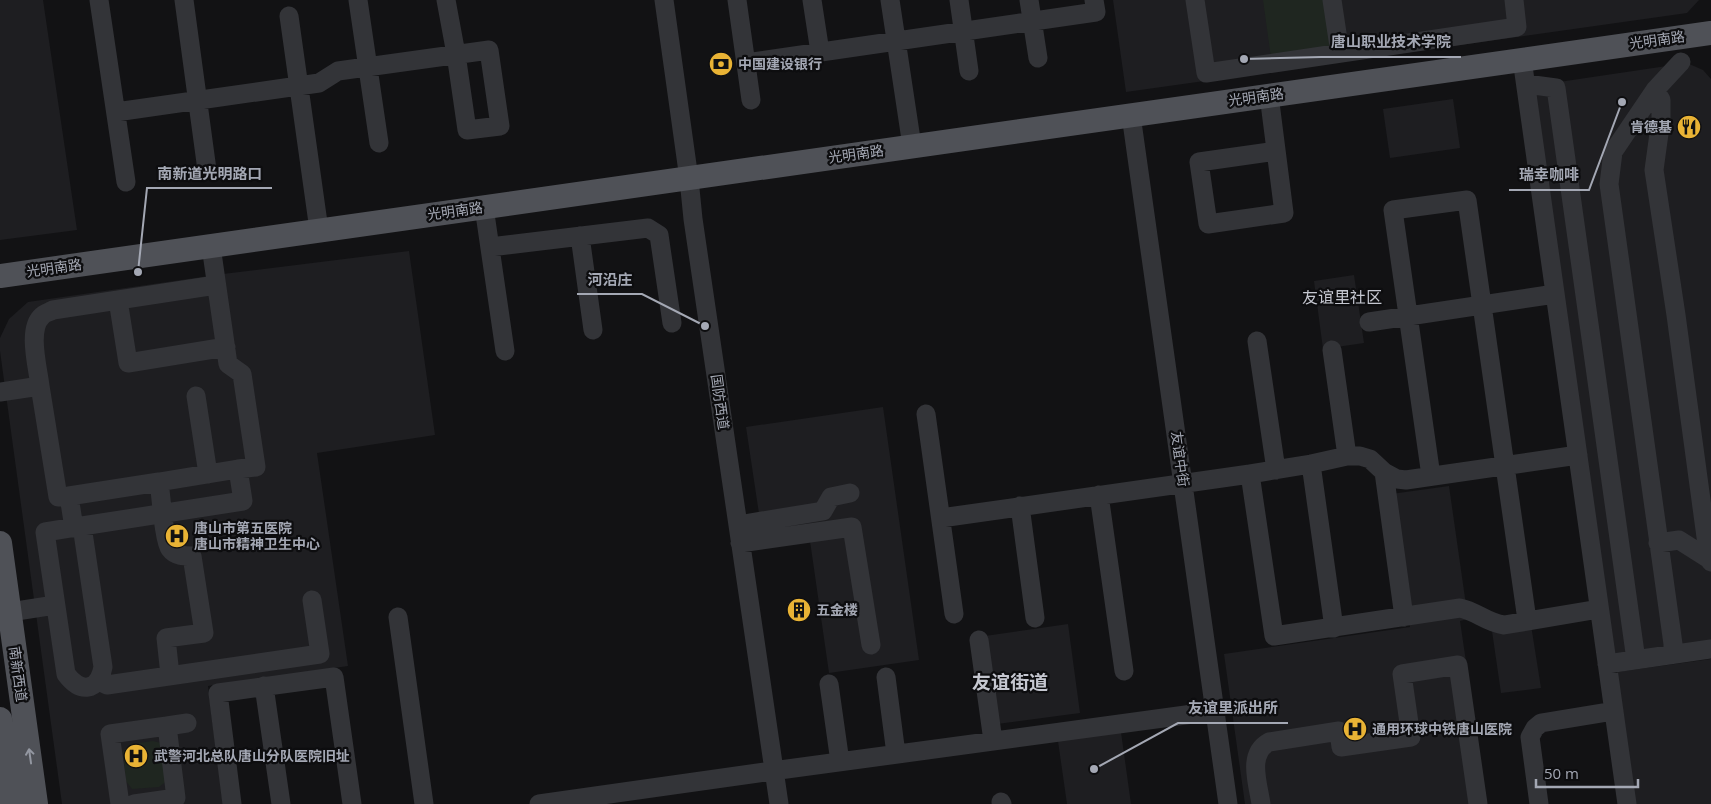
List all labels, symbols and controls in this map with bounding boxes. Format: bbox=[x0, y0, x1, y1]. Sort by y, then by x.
street label: 光明南路 bbox=[1628, 26, 1686, 53]
callout: 唐山职业技术学院 bbox=[1321, 27, 1461, 57]
text: 唐山职业技术学院 bbox=[1331, 31, 1451, 51]
bank icon: 中国建设银行 bbox=[708, 51, 734, 77]
place label: 中国建设银行 bbox=[738, 54, 822, 73]
street label: 光明南路 bbox=[1227, 83, 1285, 110]
restaurant icon: 肯德基 bbox=[1676, 114, 1702, 140]
place label: 肯德基 bbox=[1630, 117, 1672, 136]
street label: 光明南路 bbox=[827, 140, 885, 167]
callout: 南新道光明路口 bbox=[147, 158, 272, 188]
callout: 瑞幸咖啡 bbox=[1509, 160, 1589, 190]
text: 南新道光明路口 bbox=[157, 163, 263, 183]
text: 瑞幸咖啡 bbox=[1519, 164, 1579, 184]
street label: 光明南路 bbox=[426, 197, 484, 224]
street label: 光明南路 bbox=[25, 254, 83, 281]
callout: 河沿庄 bbox=[577, 264, 642, 294]
text: 河沿庄 bbox=[587, 269, 633, 289]
district label: 友谊里社区 bbox=[1302, 286, 1382, 308]
street label: 国防西道 bbox=[707, 373, 734, 431]
street label: 友谊中街 bbox=[1167, 430, 1194, 488]
place label: 唐山市第五医院 唐山市精神卫生中心 bbox=[194, 518, 320, 553]
hospital icon: 唐山市第五医院 唐山市精神卫生中心 bbox=[164, 523, 190, 549]
building icon: 五金楼 bbox=[786, 597, 812, 623]
place label: 五金楼 bbox=[816, 600, 858, 619]
street label: 南新西道 bbox=[5, 645, 32, 703]
district label: 友谊街道 bbox=[972, 669, 1048, 695]
callout: 友谊里派出所 bbox=[1178, 693, 1288, 723]
text: 友谊里派出所 bbox=[1188, 697, 1278, 717]
hospital icon: 通用环球中铁唐山医院 bbox=[1342, 716, 1368, 742]
place label: 通用环球中铁唐山医院 bbox=[1372, 719, 1512, 738]
hospital icon: 武警河北总队唐山分队医院旧址 bbox=[123, 743, 149, 769]
place label: 武警河北总队唐山分队医院旧址 bbox=[154, 746, 350, 765]
one-way arrow bbox=[24, 748, 34, 764]
scale bar bbox=[1536, 756, 1638, 788]
text: 50 m bbox=[1544, 763, 1579, 783]

